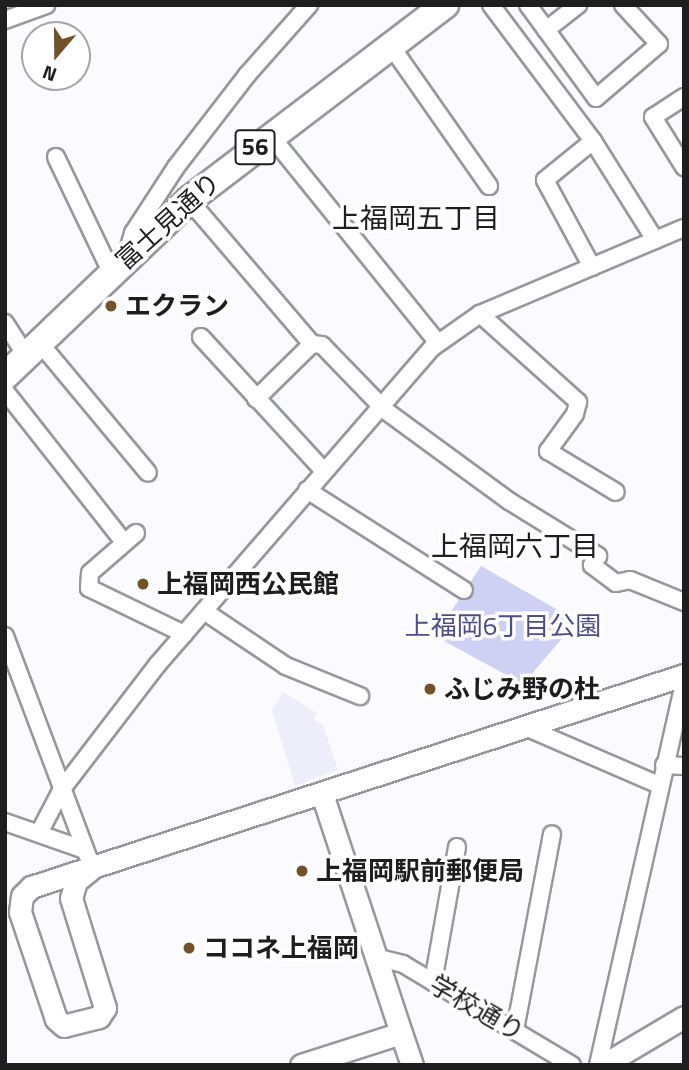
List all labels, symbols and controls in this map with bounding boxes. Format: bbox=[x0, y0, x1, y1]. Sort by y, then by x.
north arrow bbox=[21, 21, 91, 91]
text: N bbox=[38, 58, 60, 90]
road number: 56 bbox=[234, 127, 276, 168]
street label: 富士見通り bbox=[109, 166, 227, 276]
district label: 上福岡五丁目 bbox=[332, 201, 500, 235]
place label: エクラン bbox=[125, 290, 229, 322]
marker: エクラン bbox=[103, 298, 119, 314]
district label: 上福岡六丁目 bbox=[431, 529, 599, 563]
place label: 上福岡西公民館 bbox=[157, 568, 339, 600]
marker: 上福岡西公民館 bbox=[135, 576, 151, 592]
park label: 上福岡6丁目公園 bbox=[405, 610, 601, 642]
place label: ふじみ野の杜 bbox=[444, 673, 600, 705]
marker: ふじみ野の杜 bbox=[422, 681, 438, 697]
place label: 上福岡駅前郵便局 bbox=[316, 855, 524, 887]
marker: 上福岡駅前郵便局 bbox=[294, 863, 310, 879]
place label: ココネ上福岡 bbox=[203, 932, 359, 964]
marker: ココネ上福岡 bbox=[181, 940, 197, 956]
street label: 学校通り bbox=[424, 968, 530, 1048]

